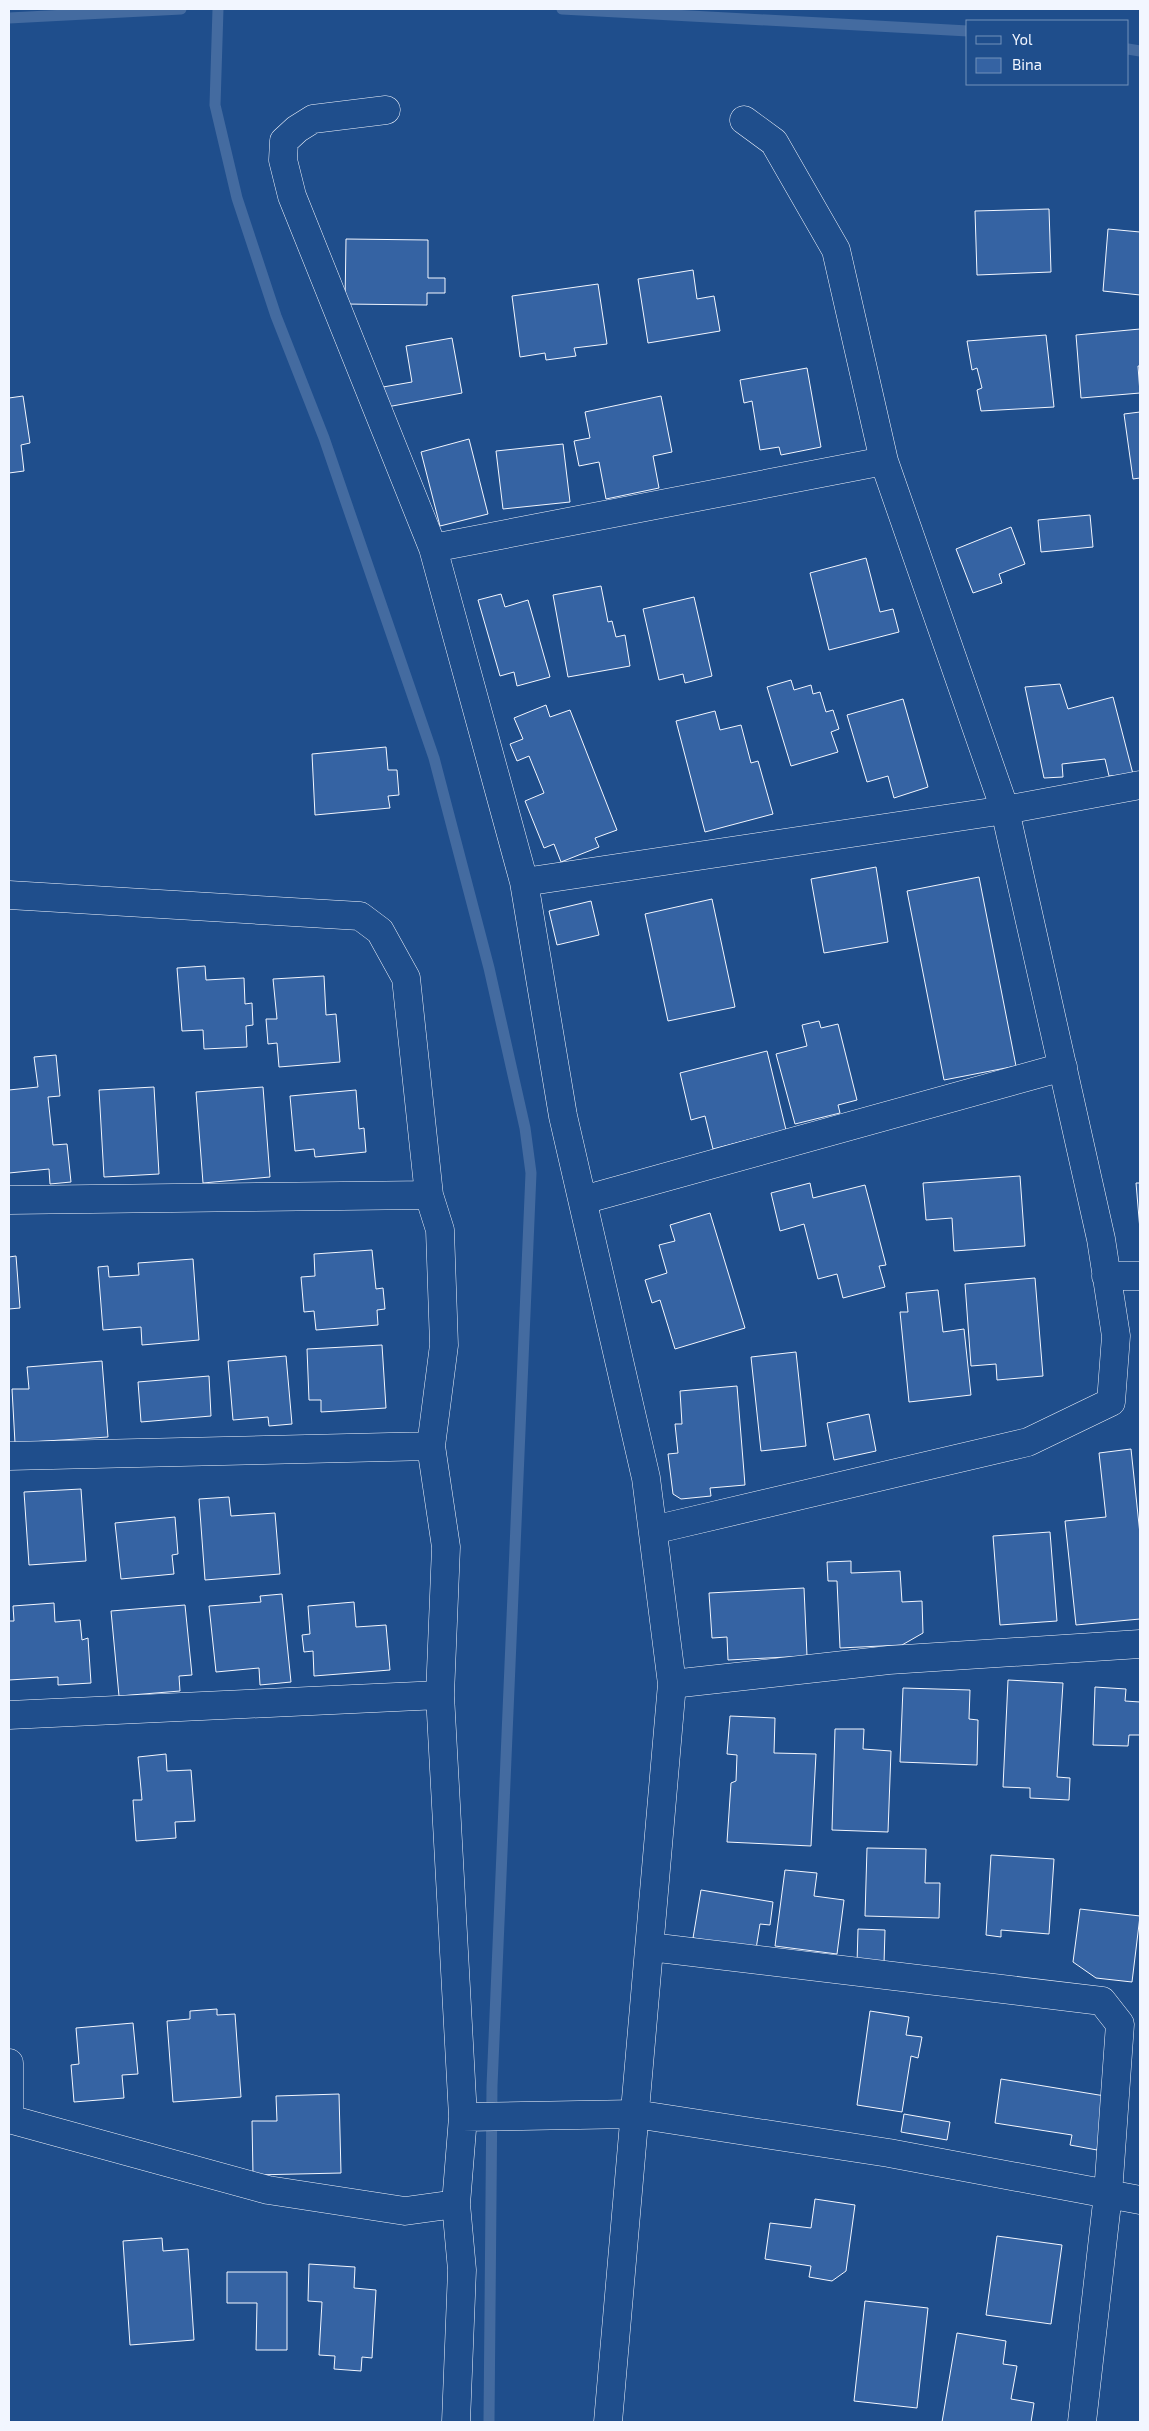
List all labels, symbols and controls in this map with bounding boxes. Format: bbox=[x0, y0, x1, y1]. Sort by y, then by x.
legend bbox=[966, 20, 1129, 85]
text: Yol bbox=[1012, 30, 1033, 48]
text: Bina bbox=[1012, 55, 1042, 73]

